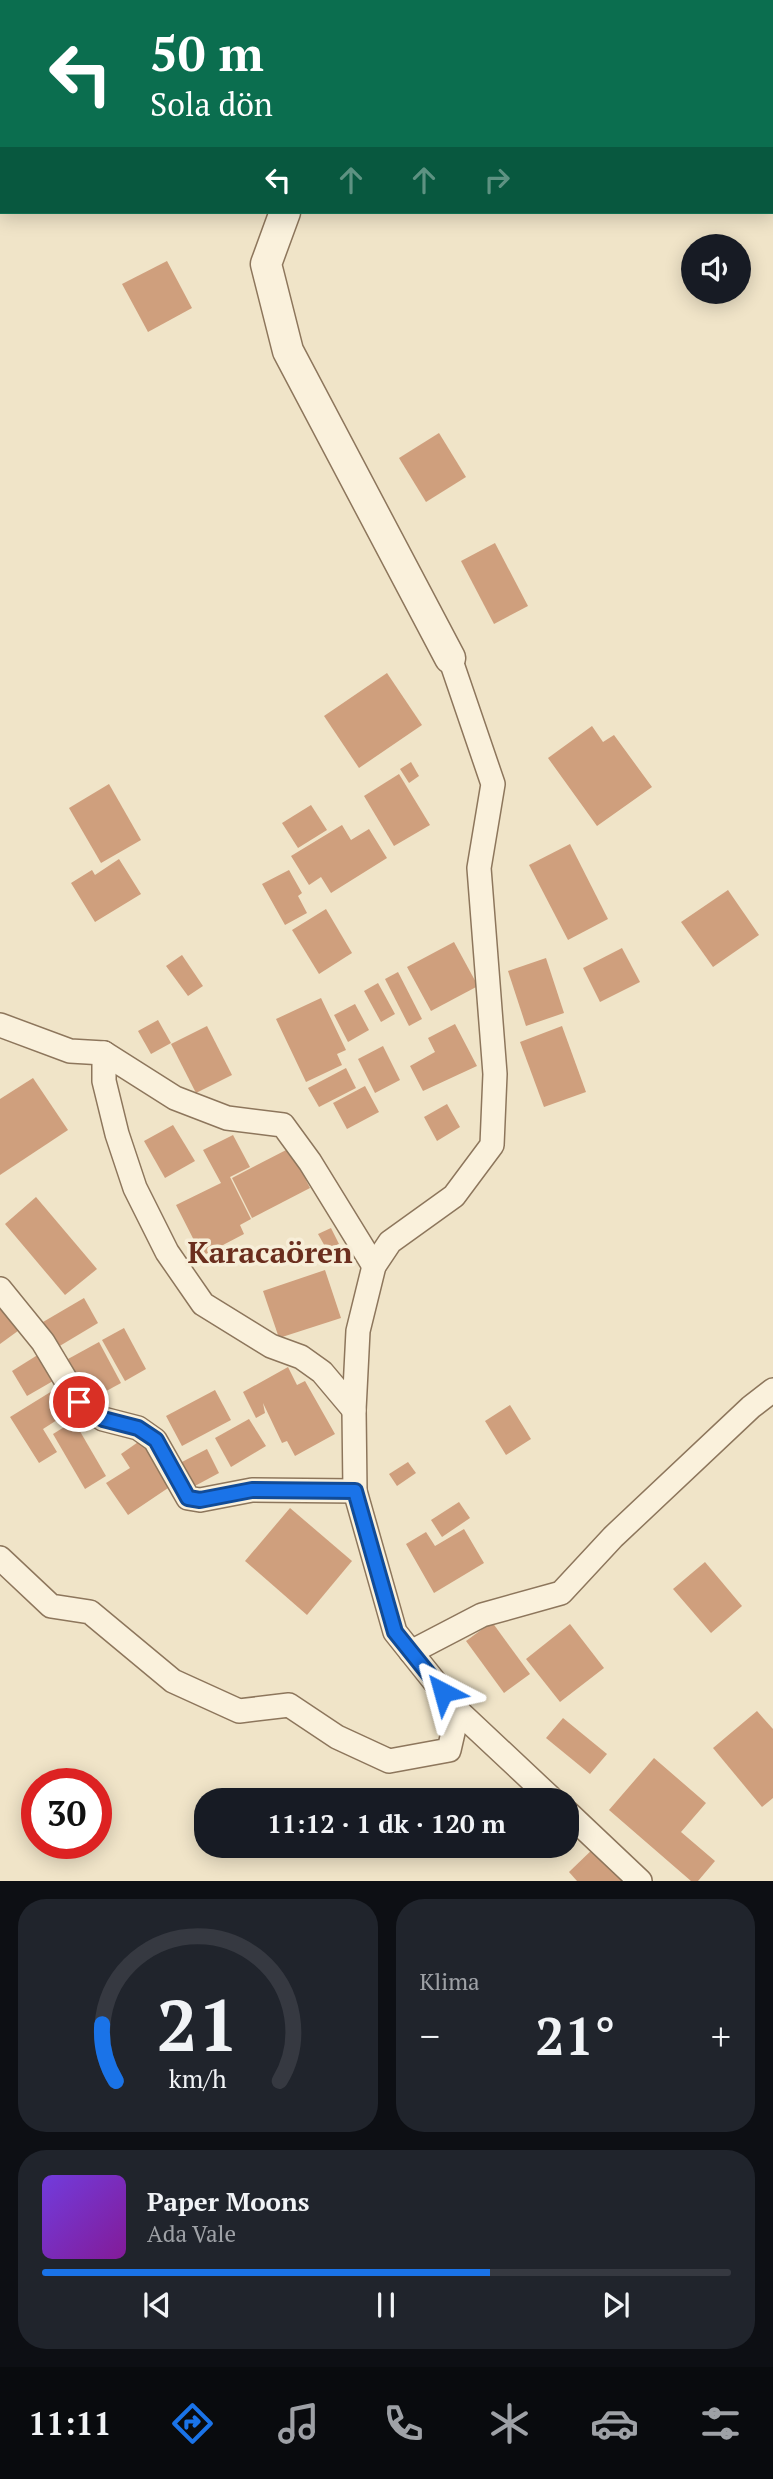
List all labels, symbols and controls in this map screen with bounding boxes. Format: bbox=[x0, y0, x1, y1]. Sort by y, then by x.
text: 50 m bbox=[150, 20, 264, 85]
icon: left bbox=[35, 28, 126, 119]
text: Sola dön bbox=[150, 83, 273, 125]
icon: left bbox=[259, 161, 297, 199]
icon: ahead bbox=[332, 161, 370, 199]
icon: ahead bbox=[405, 161, 443, 199]
icon: right bbox=[478, 161, 516, 199]
map controls bbox=[681, 234, 751, 304]
button: sound bbox=[681, 234, 751, 304]
district label: Karacaören bbox=[187, 1232, 353, 1272]
pin bbox=[49, 1372, 109, 1432]
icon: arrive bbox=[60, 1383, 98, 1421]
position arrow bbox=[406, 1655, 480, 1729]
speed limit sign: 30 bbox=[21, 1768, 112, 1859]
text: 11:12 · 1 dk · 120 m bbox=[267, 1806, 506, 1840]
text: Klima bbox=[420, 1966, 480, 1997]
text: 21 bbox=[157, 1976, 239, 2073]
text: 21° bbox=[535, 2001, 615, 2070]
text: − bbox=[420, 2011, 440, 2061]
text: + bbox=[711, 2011, 731, 2061]
text: km/h bbox=[169, 2062, 227, 2095]
text: Paper Moons bbox=[147, 2184, 310, 2218]
text: Ada Vale bbox=[147, 2218, 236, 2249]
icon: previous bbox=[138, 2286, 176, 2324]
icon: pause bbox=[367, 2286, 405, 2324]
icon: next bbox=[597, 2286, 635, 2324]
icon: directions bbox=[168, 2399, 217, 2448]
icon: music bbox=[274, 2399, 323, 2448]
icon: phone bbox=[379, 2399, 428, 2448]
icon: climate bbox=[485, 2399, 534, 2448]
icon: car bbox=[590, 2399, 639, 2448]
icon: filters bbox=[696, 2399, 745, 2448]
text: 11:11 bbox=[28, 2402, 112, 2444]

